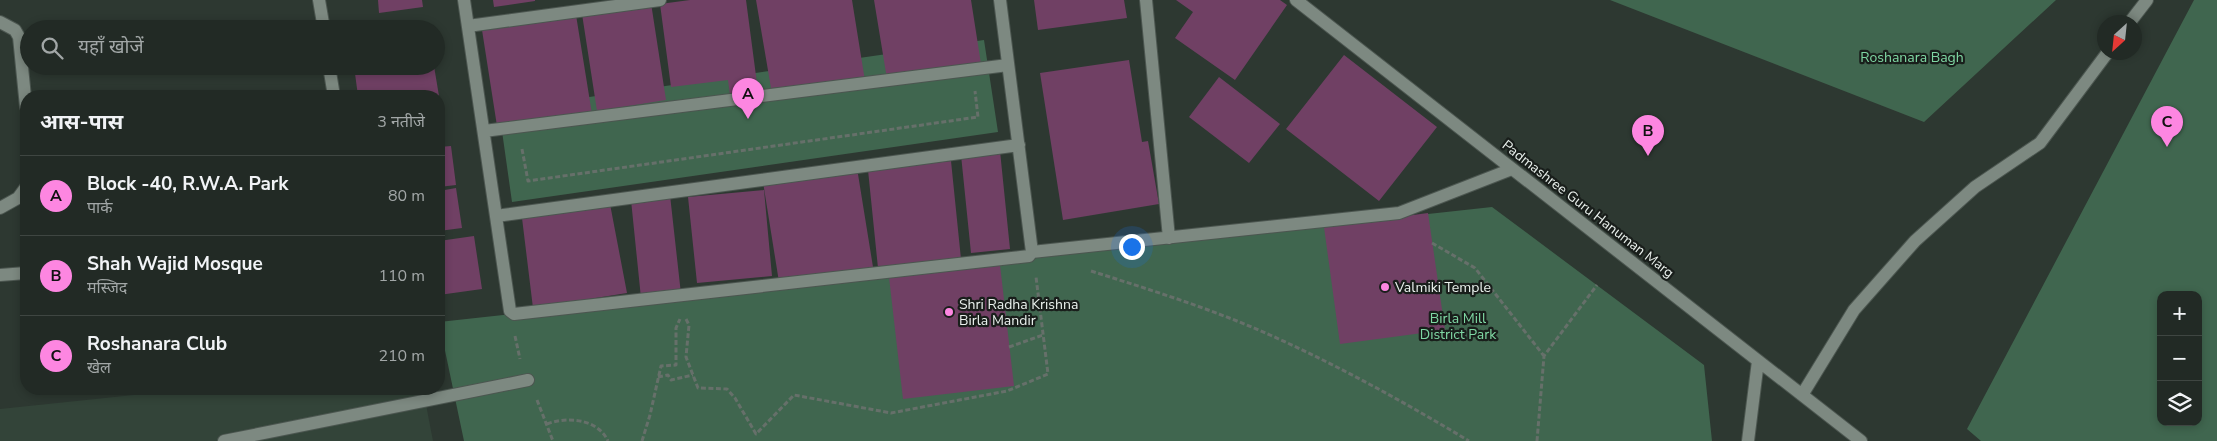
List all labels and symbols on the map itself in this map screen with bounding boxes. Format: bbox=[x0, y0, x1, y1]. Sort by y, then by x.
north arrow bbox=[2097, 15, 2142, 60]
park label: Roshanara Bagh bbox=[1860, 48, 1964, 67]
pin: A bbox=[732, 78, 764, 119]
pin: C bbox=[2151, 106, 2183, 147]
pin: B bbox=[1632, 115, 1664, 156]
street label: Padmashree Guru Hanuman Marg bbox=[1498, 136, 1678, 282]
your location bbox=[1119, 234, 1145, 260]
place label: Valmiki Temple bbox=[1394, 278, 1491, 297]
marker: Valmiki Temple bbox=[1379, 281, 1391, 293]
place label: Shri Radha Krishna Birla Mandir bbox=[959, 295, 1078, 330]
marker: Shri Radha Krishna Birla Mandir bbox=[943, 306, 955, 318]
park label: Birla Mill District Park bbox=[1420, 309, 1497, 344]

